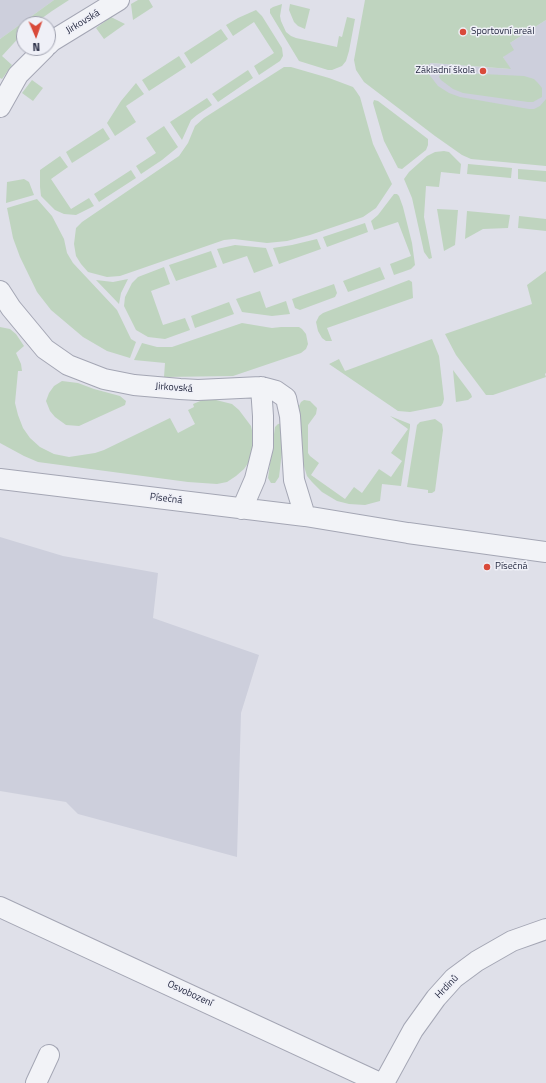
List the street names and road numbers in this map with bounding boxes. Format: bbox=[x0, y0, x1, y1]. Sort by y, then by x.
street label: Jirkovská bbox=[64, 7, 102, 37]
street label: Jirkovská bbox=[155, 381, 193, 395]
street label: Písečná bbox=[149, 491, 183, 507]
street label: Hrdinů bbox=[433, 973, 461, 1001]
street label: Osvobození bbox=[165, 978, 215, 1010]

